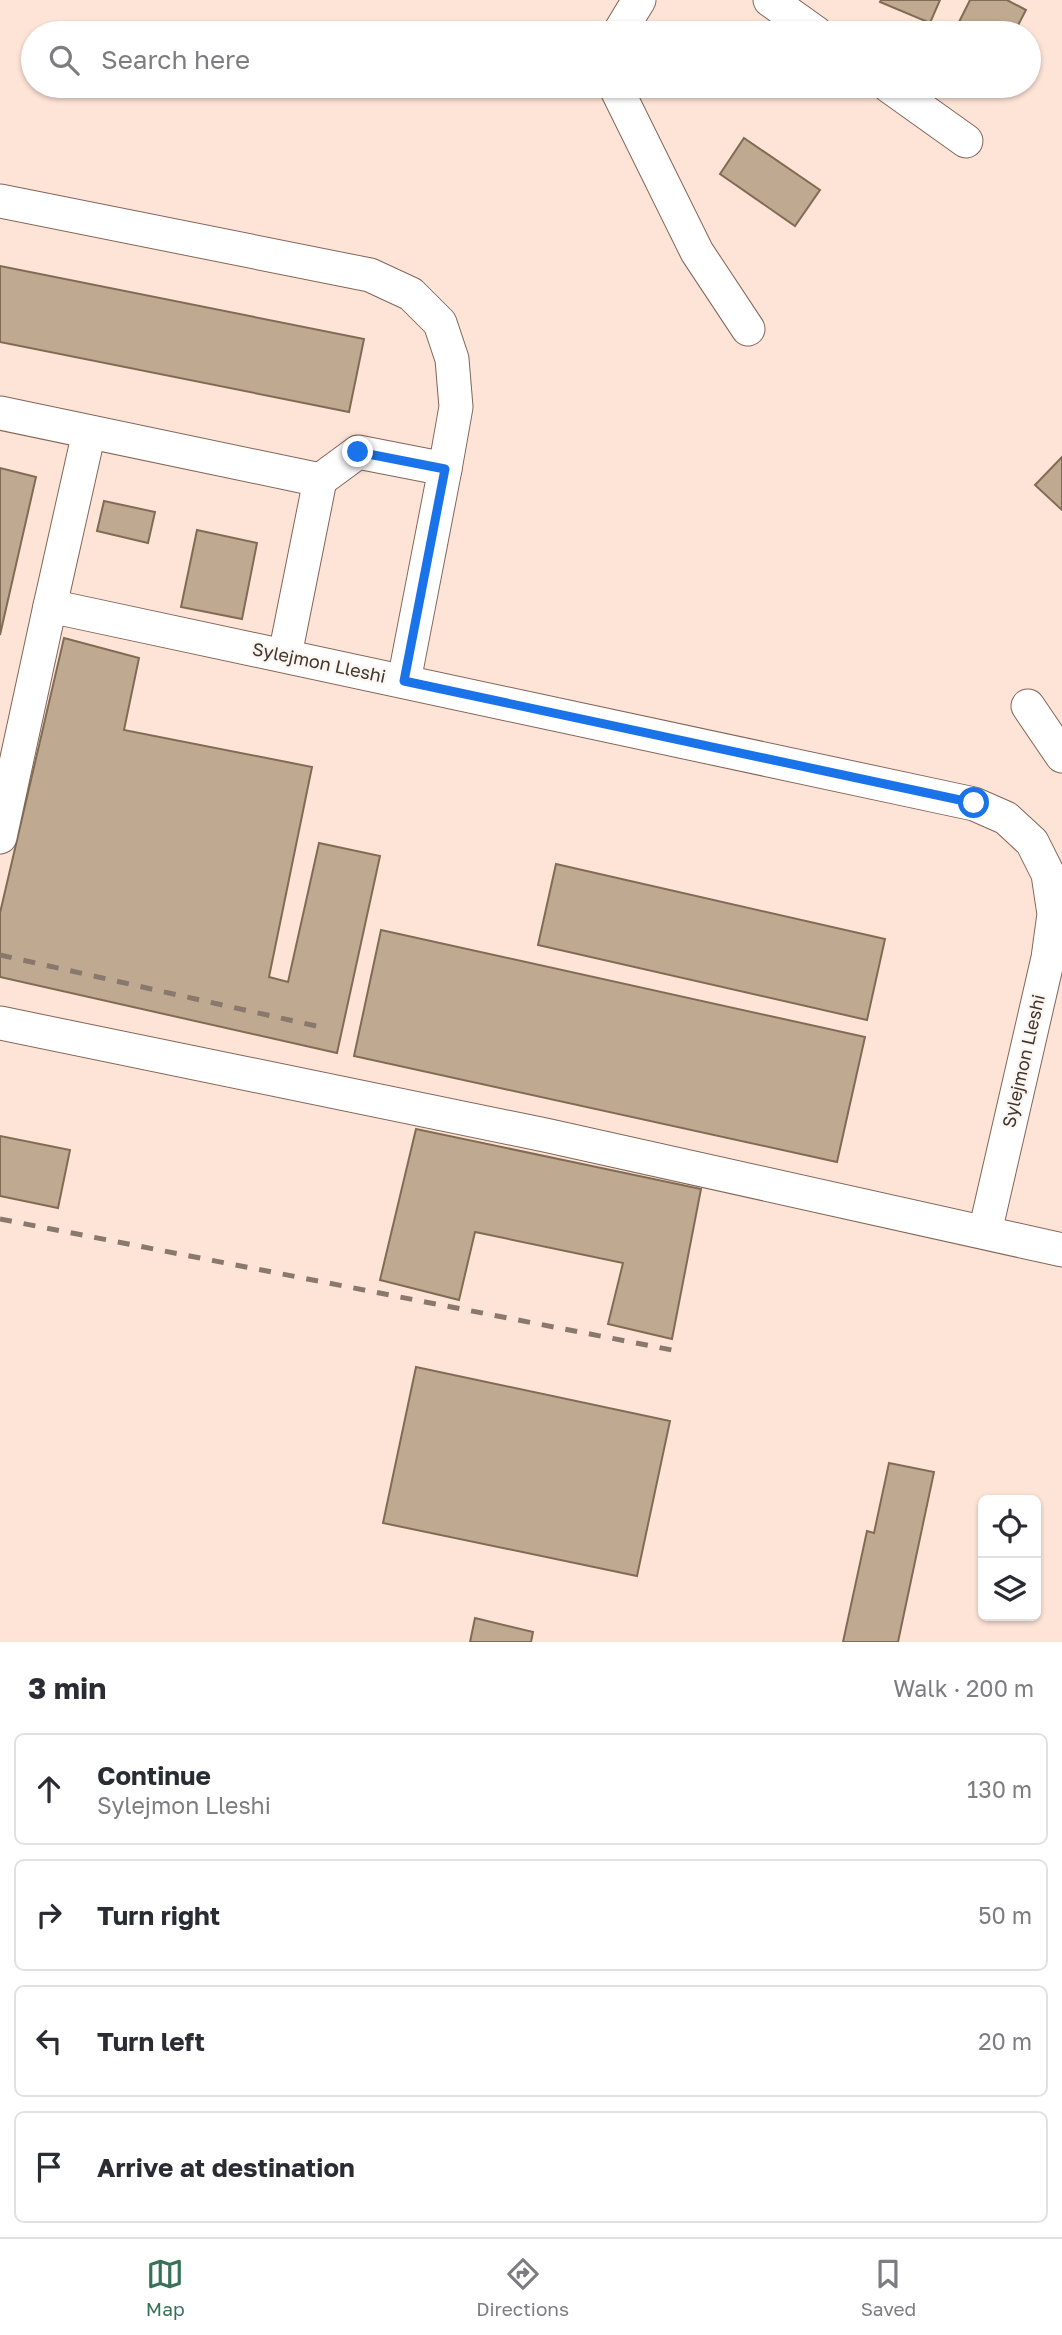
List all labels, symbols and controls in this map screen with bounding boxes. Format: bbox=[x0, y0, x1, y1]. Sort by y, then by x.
search box bbox=[21, 21, 1041, 98]
icon: search bbox=[45, 41, 83, 79]
text: Search here bbox=[101, 44, 250, 75]
route end bbox=[342, 436, 373, 467]
street label: Sylejmon Lleshi bbox=[250, 637, 388, 687]
route start bbox=[958, 787, 989, 818]
street label: Sylejmon Lleshi bbox=[997, 992, 1049, 1130]
map controls bbox=[978, 1495, 1041, 1621]
button: locate bbox=[978, 1495, 1041, 1558]
button: layers bbox=[978, 1558, 1041, 1621]
text: 3 min bbox=[28, 1670, 106, 1706]
text: Walk · 200 m bbox=[893, 1674, 1034, 1702]
text: Continue bbox=[97, 1760, 211, 1791]
icon: ahead bbox=[30, 1770, 68, 1808]
text: 130 m bbox=[967, 1775, 1032, 1803]
text: Sylejmon Lleshi bbox=[97, 1791, 271, 1819]
icon: right bbox=[30, 1896, 68, 1934]
text: Turn right bbox=[97, 1900, 220, 1931]
text: 50 m bbox=[978, 1901, 1032, 1929]
icon: left bbox=[30, 2022, 68, 2060]
text: Turn left bbox=[97, 2026, 205, 2057]
text: 20 m bbox=[978, 2027, 1032, 2055]
icon: arrive bbox=[30, 2148, 68, 2186]
text: Arrive at destination bbox=[97, 2152, 355, 2183]
tab: Map bbox=[146, 2255, 185, 2320]
tab: Directions bbox=[476, 2255, 569, 2320]
tab: Saved bbox=[861, 2255, 916, 2320]

